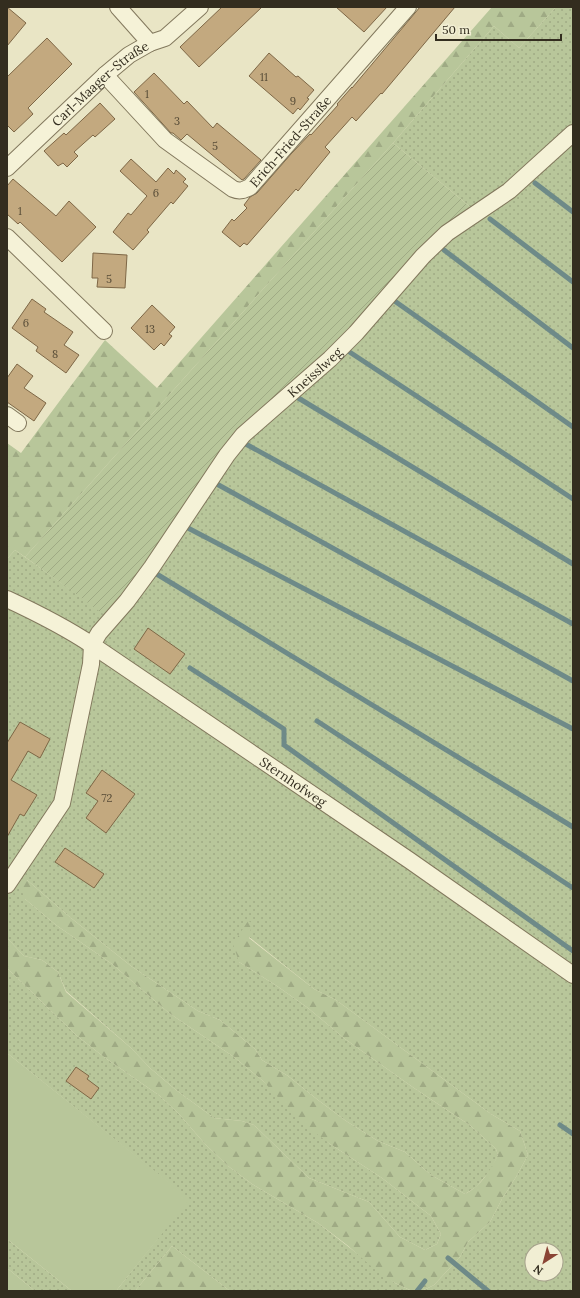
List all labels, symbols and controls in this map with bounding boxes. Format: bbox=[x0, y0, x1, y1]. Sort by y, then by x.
scale bar bbox=[436, 16, 561, 42]
text: 50 m bbox=[442, 22, 470, 37]
street label: Carl-Maager-Straße bbox=[48, 38, 152, 130]
house number: 11 bbox=[260, 70, 268, 84]
house number: 1 bbox=[145, 87, 149, 101]
street label: Erich-Fried-Straße bbox=[246, 92, 335, 191]
house number: 9 bbox=[290, 94, 296, 108]
house number: 3 bbox=[174, 114, 180, 128]
house number: 5 bbox=[212, 139, 218, 153]
house number: 6 bbox=[153, 186, 159, 200]
house number: 1 bbox=[18, 204, 22, 218]
house number: 5 bbox=[106, 272, 112, 286]
house number: 6 bbox=[23, 316, 29, 330]
house number: 13 bbox=[145, 322, 155, 336]
street label: Kneisslweg bbox=[284, 343, 346, 401]
house number: 8 bbox=[52, 347, 58, 361]
street label: Sternhofweg bbox=[256, 753, 331, 811]
house number: 72 bbox=[102, 791, 113, 805]
north arrow bbox=[524, 1242, 564, 1282]
text: N bbox=[530, 1262, 546, 1278]

